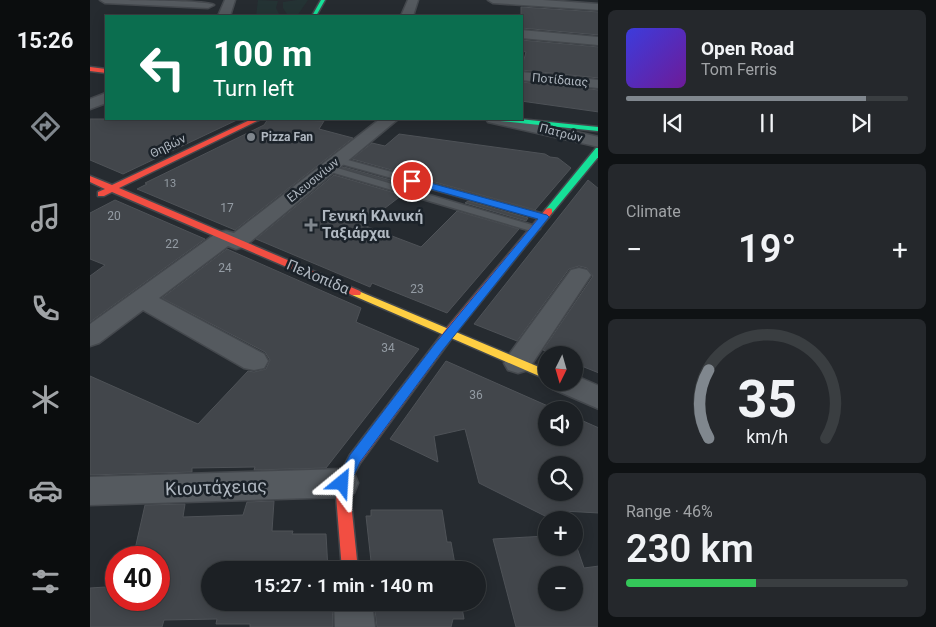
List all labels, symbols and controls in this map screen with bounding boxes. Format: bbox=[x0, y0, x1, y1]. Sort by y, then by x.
text: 15:26 bbox=[17, 28, 73, 53]
text: 100 m bbox=[213, 34, 312, 75]
icon: left bbox=[130, 35, 195, 100]
text: Open Road bbox=[701, 37, 794, 60]
text: Tom Ferris bbox=[701, 60, 777, 79]
street label: Ποτίδαιας bbox=[531, 71, 589, 89]
text: Turn left bbox=[213, 76, 294, 101]
icon: directions bbox=[28, 109, 63, 144]
icon: previous bbox=[659, 109, 687, 137]
icon: pause bbox=[753, 109, 781, 137]
icon: next bbox=[847, 109, 875, 137]
street label: Πατρών bbox=[538, 121, 584, 145]
place label: Pizza Fan bbox=[261, 130, 313, 144]
street label: Θηβών bbox=[148, 131, 188, 161]
marker: Pizza Fan bbox=[245, 131, 257, 143]
street label: Ελευσινίων bbox=[284, 155, 342, 205]
pin bbox=[391, 160, 433, 202]
icon: arrive bbox=[398, 167, 426, 195]
house number: 13 bbox=[164, 177, 176, 190]
icon: music bbox=[28, 200, 63, 235]
house number: 17 bbox=[220, 201, 234, 215]
text: Climate bbox=[626, 202, 681, 221]
place label: Γενική Κλινική Ταξιάρχαι bbox=[322, 207, 423, 242]
house number: 20 bbox=[107, 209, 121, 223]
marker: Γενική Κλινική Ταξιάρχαι bbox=[304, 218, 318, 232]
text: 19° bbox=[738, 227, 796, 271]
text: − bbox=[626, 233, 642, 266]
text: + bbox=[892, 233, 908, 266]
house number: 22 bbox=[165, 237, 179, 251]
street label: Πελοπίδα bbox=[284, 256, 353, 298]
house number: 24 bbox=[218, 261, 232, 275]
house number: 23 bbox=[410, 282, 424, 296]
icon: phone bbox=[28, 291, 63, 326]
house number: 34 bbox=[381, 341, 395, 355]
north arrow bbox=[538, 346, 582, 391]
map controls bbox=[538, 346, 583, 611]
text: 35 bbox=[737, 369, 797, 430]
icon: climate bbox=[28, 382, 63, 417]
house number: 36 bbox=[469, 388, 483, 402]
button: sound bbox=[538, 401, 583, 446]
text: km/h bbox=[746, 426, 788, 447]
position arrow bbox=[315, 456, 367, 508]
button: search bbox=[538, 456, 583, 501]
icon: car bbox=[28, 473, 63, 508]
street label: Κιουτάχειας bbox=[165, 475, 267, 499]
text: Range · 46% bbox=[626, 502, 713, 521]
button: + bbox=[538, 511, 583, 556]
text: 230 km bbox=[626, 527, 754, 571]
speed limit sign: 40 bbox=[105, 546, 170, 611]
icon: filters bbox=[28, 564, 63, 599]
button: − bbox=[538, 566, 583, 611]
text: 15:27 · 1 min · 140 m bbox=[253, 574, 434, 597]

